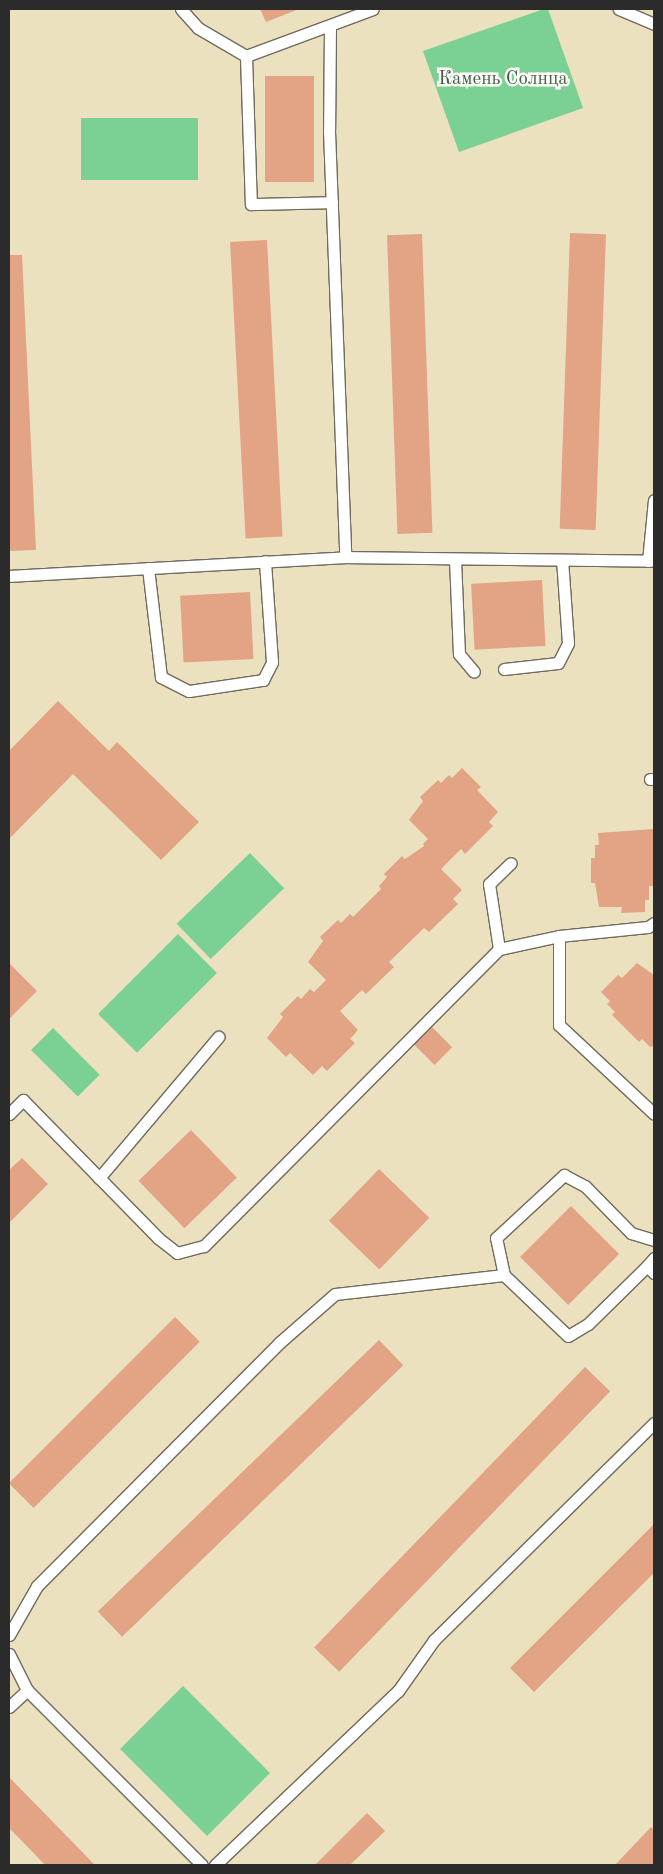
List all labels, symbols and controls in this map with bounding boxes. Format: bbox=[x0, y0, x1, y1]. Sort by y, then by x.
park label: Камень Солнца bbox=[438, 69, 568, 91]

